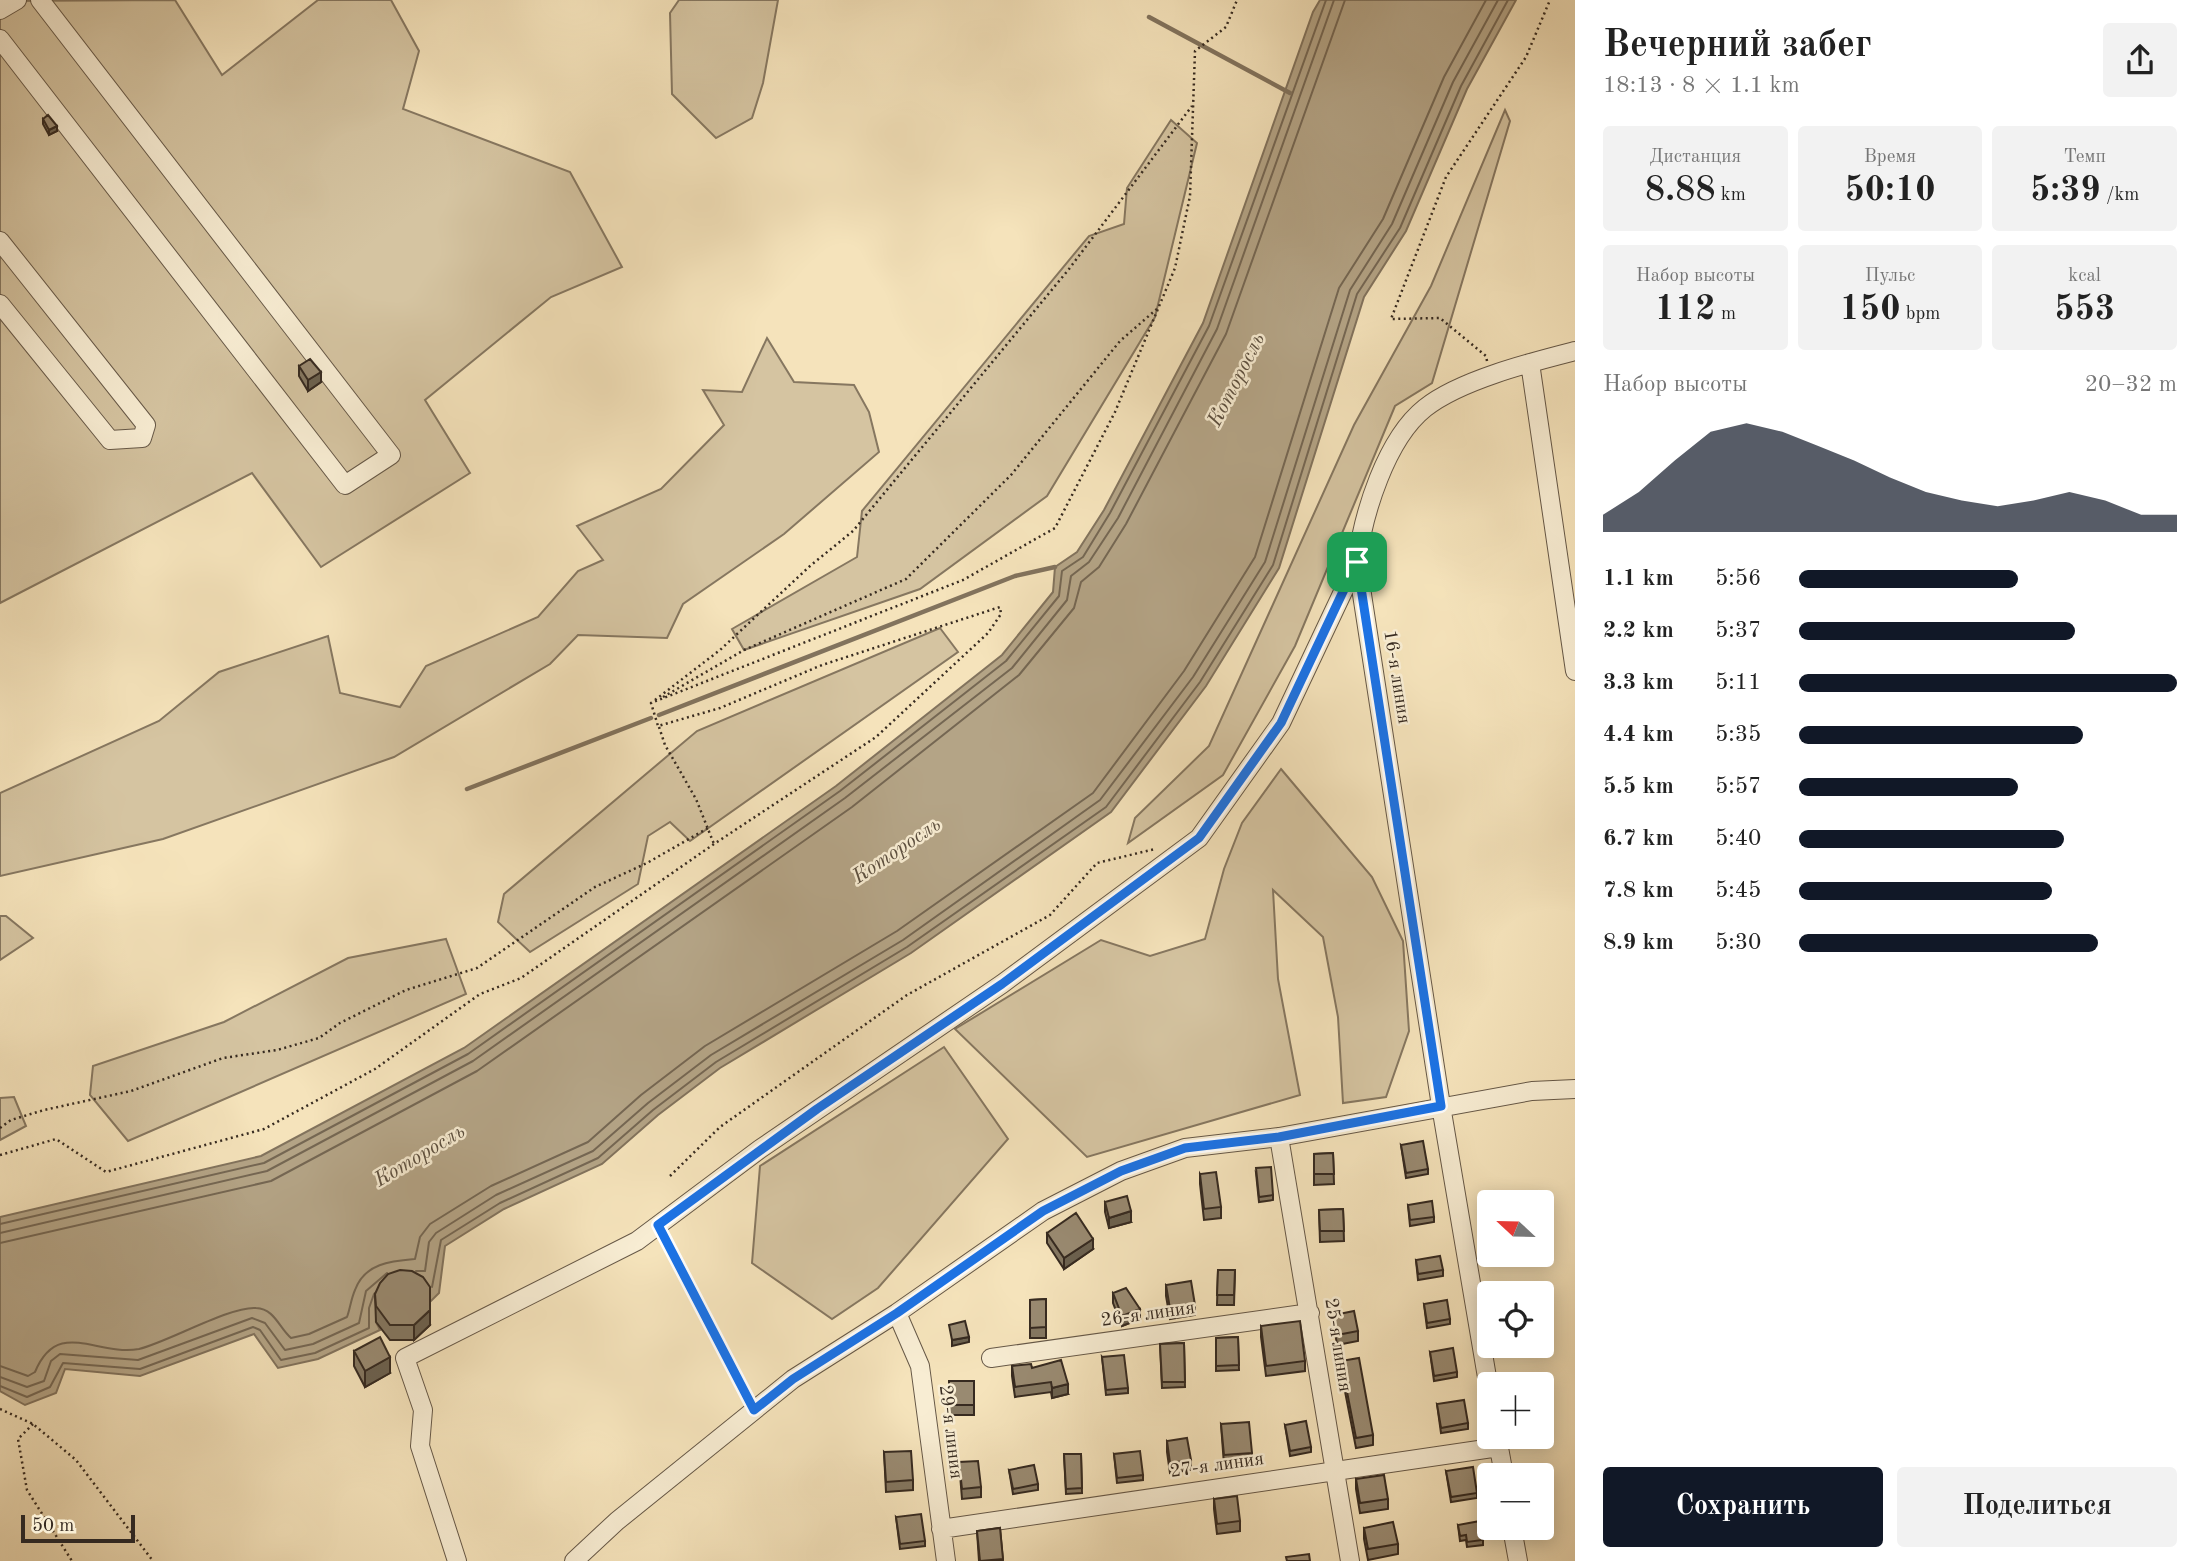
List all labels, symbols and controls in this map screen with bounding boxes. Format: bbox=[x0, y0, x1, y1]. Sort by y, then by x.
button: share bbox=[2103, 23, 2177, 97]
text: Вечерний забег bbox=[1603, 27, 1872, 65]
text: 18:13 · 8 × 1.1 km bbox=[1603, 74, 1800, 97]
text: Дистанция bbox=[1649, 148, 1741, 167]
text: Время bbox=[1864, 148, 1916, 167]
text: Темп bbox=[2063, 148, 2106, 167]
text: 8.88 bbox=[1645, 173, 1716, 208]
text: 50:10 bbox=[1844, 173, 1936, 208]
text: 5:39 bbox=[2030, 173, 2101, 208]
text: km bbox=[1716, 186, 1746, 205]
text: /km bbox=[2101, 186, 2139, 205]
text: Набор высоты bbox=[1636, 267, 1755, 286]
text: Пульс bbox=[1865, 267, 1915, 286]
text: kcal bbox=[2068, 267, 2101, 286]
text: 112 bbox=[1655, 292, 1716, 327]
text: 150 bbox=[1840, 292, 1900, 327]
text: 553 bbox=[2054, 292, 2115, 327]
text: m bbox=[1716, 305, 1736, 324]
text: bpm bbox=[1900, 305, 1940, 324]
water label: Которосль bbox=[1204, 330, 1269, 431]
text: Набор высоты bbox=[1603, 373, 1747, 396]
text: 20–32 m bbox=[2085, 373, 2177, 396]
pin bbox=[1327, 532, 1387, 592]
icon: arrive bbox=[1338, 543, 1376, 581]
text: 1.1 km bbox=[1603, 567, 1674, 590]
text: 5:56 bbox=[1715, 567, 1761, 590]
text: 2.2 km bbox=[1603, 619, 1674, 642]
text: 5:37 bbox=[1715, 619, 1761, 642]
street label: 16-я линия bbox=[1379, 629, 1413, 725]
text: 3.3 km bbox=[1603, 671, 1674, 694]
text: 5:11 bbox=[1715, 671, 1761, 694]
text: 4.4 km bbox=[1603, 723, 1674, 746]
text: 5:35 bbox=[1715, 723, 1761, 746]
text: 5.5 km bbox=[1603, 775, 1674, 798]
text: 5:57 bbox=[1715, 775, 1761, 798]
water label: Которосль bbox=[848, 814, 945, 889]
text: 6.7 km bbox=[1603, 827, 1674, 850]
text: 5:40 bbox=[1715, 827, 1761, 850]
text: 7.8 km bbox=[1603, 879, 1674, 902]
text: 5:45 bbox=[1715, 879, 1761, 902]
text: 8.9 km bbox=[1603, 931, 1674, 954]
text: 5:30 bbox=[1715, 931, 1761, 954]
water label: Которосль bbox=[370, 1121, 469, 1192]
north arrow bbox=[1477, 1190, 1554, 1267]
map controls bbox=[1477, 1190, 1554, 1540]
button: locate bbox=[1477, 1281, 1554, 1358]
street label: 25-я линия bbox=[1320, 1297, 1354, 1393]
street label: 26-я линия bbox=[1100, 1299, 1196, 1331]
button: + bbox=[1477, 1372, 1554, 1449]
street label: 29-я линия bbox=[935, 1384, 965, 1480]
street label: 27-я линия bbox=[1169, 1450, 1265, 1482]
button: − bbox=[1477, 1463, 1554, 1540]
button: Сохранить bbox=[1603, 1467, 1883, 1547]
button: Поделиться bbox=[1897, 1467, 2177, 1547]
scale bar bbox=[21, 1512, 135, 1544]
text: 50 m bbox=[32, 1517, 74, 1536]

